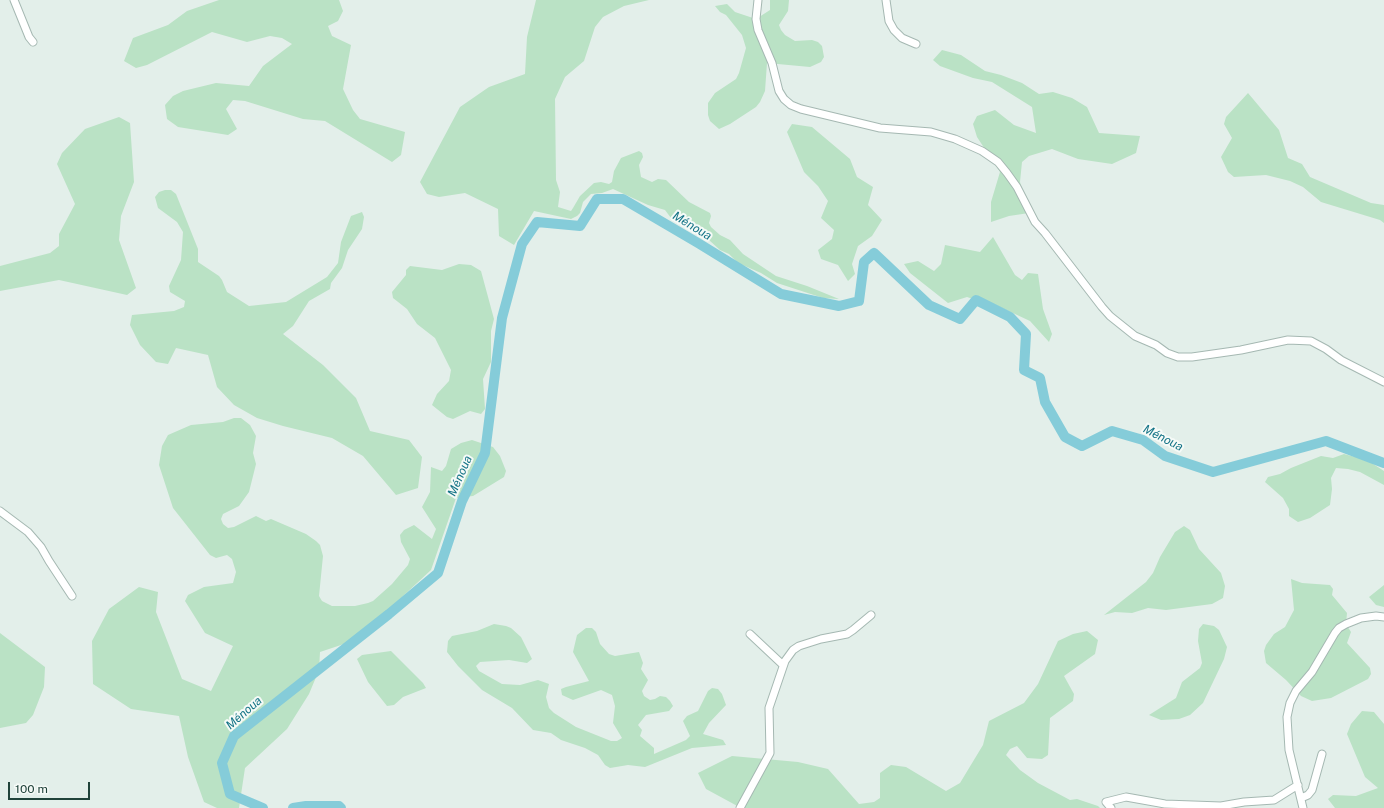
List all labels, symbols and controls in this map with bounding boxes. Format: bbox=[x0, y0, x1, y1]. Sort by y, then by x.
water label: Ménoua bbox=[670, 209, 714, 243]
water label: Ménoua bbox=[1141, 422, 1185, 454]
water label: Ménoua bbox=[445, 453, 475, 499]
water label: Ménoua bbox=[223, 693, 265, 733]
scale bar bbox=[10, 774, 92, 800]
text: 100 m bbox=[15, 782, 48, 796]

